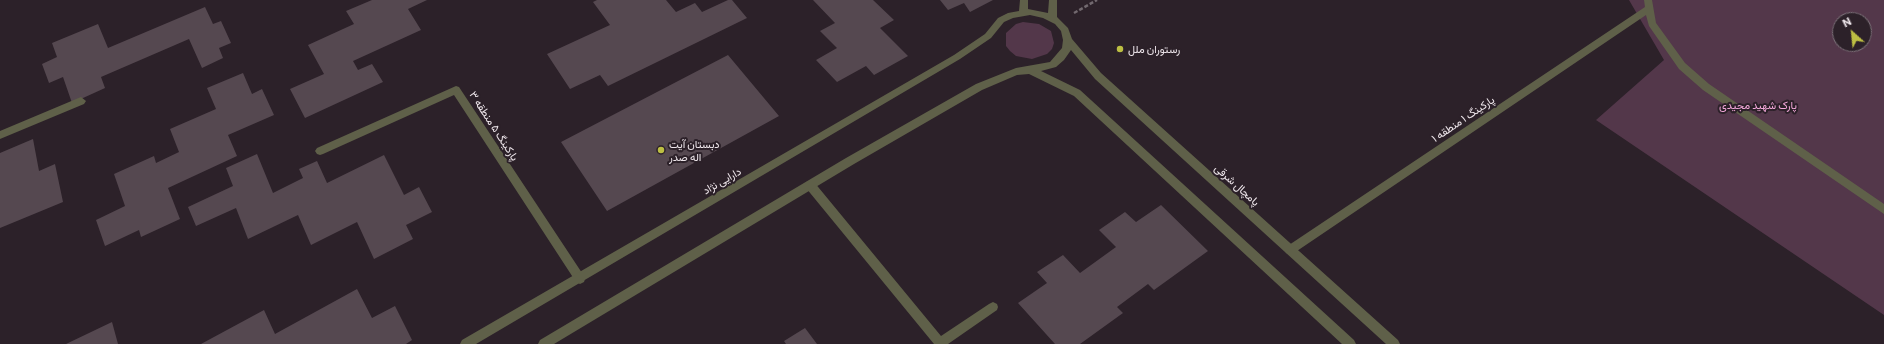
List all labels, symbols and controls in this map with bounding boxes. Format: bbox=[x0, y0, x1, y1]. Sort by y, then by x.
north arrow bbox=[1832, 12, 1872, 52]
text: N bbox=[1840, 14, 1853, 29]
place label: رستوران ملل bbox=[1128, 42, 1180, 56]
marker: رستوران ملل bbox=[1115, 44, 1125, 54]
street label: پارکینگ ۵ منطقه ۳ bbox=[467, 89, 521, 163]
street label: پارکینگ ۱ منطقه ۱ bbox=[1429, 93, 1497, 145]
park label: پارک شهید مجیدی bbox=[1719, 98, 1797, 112]
place label: دبستان آیت اله صدر bbox=[669, 137, 720, 163]
marker: دبستان آیت اله صدر bbox=[656, 145, 666, 155]
street label: پامچال شرقی bbox=[1212, 161, 1262, 209]
street label: دارایی نژاد bbox=[700, 165, 744, 197]

